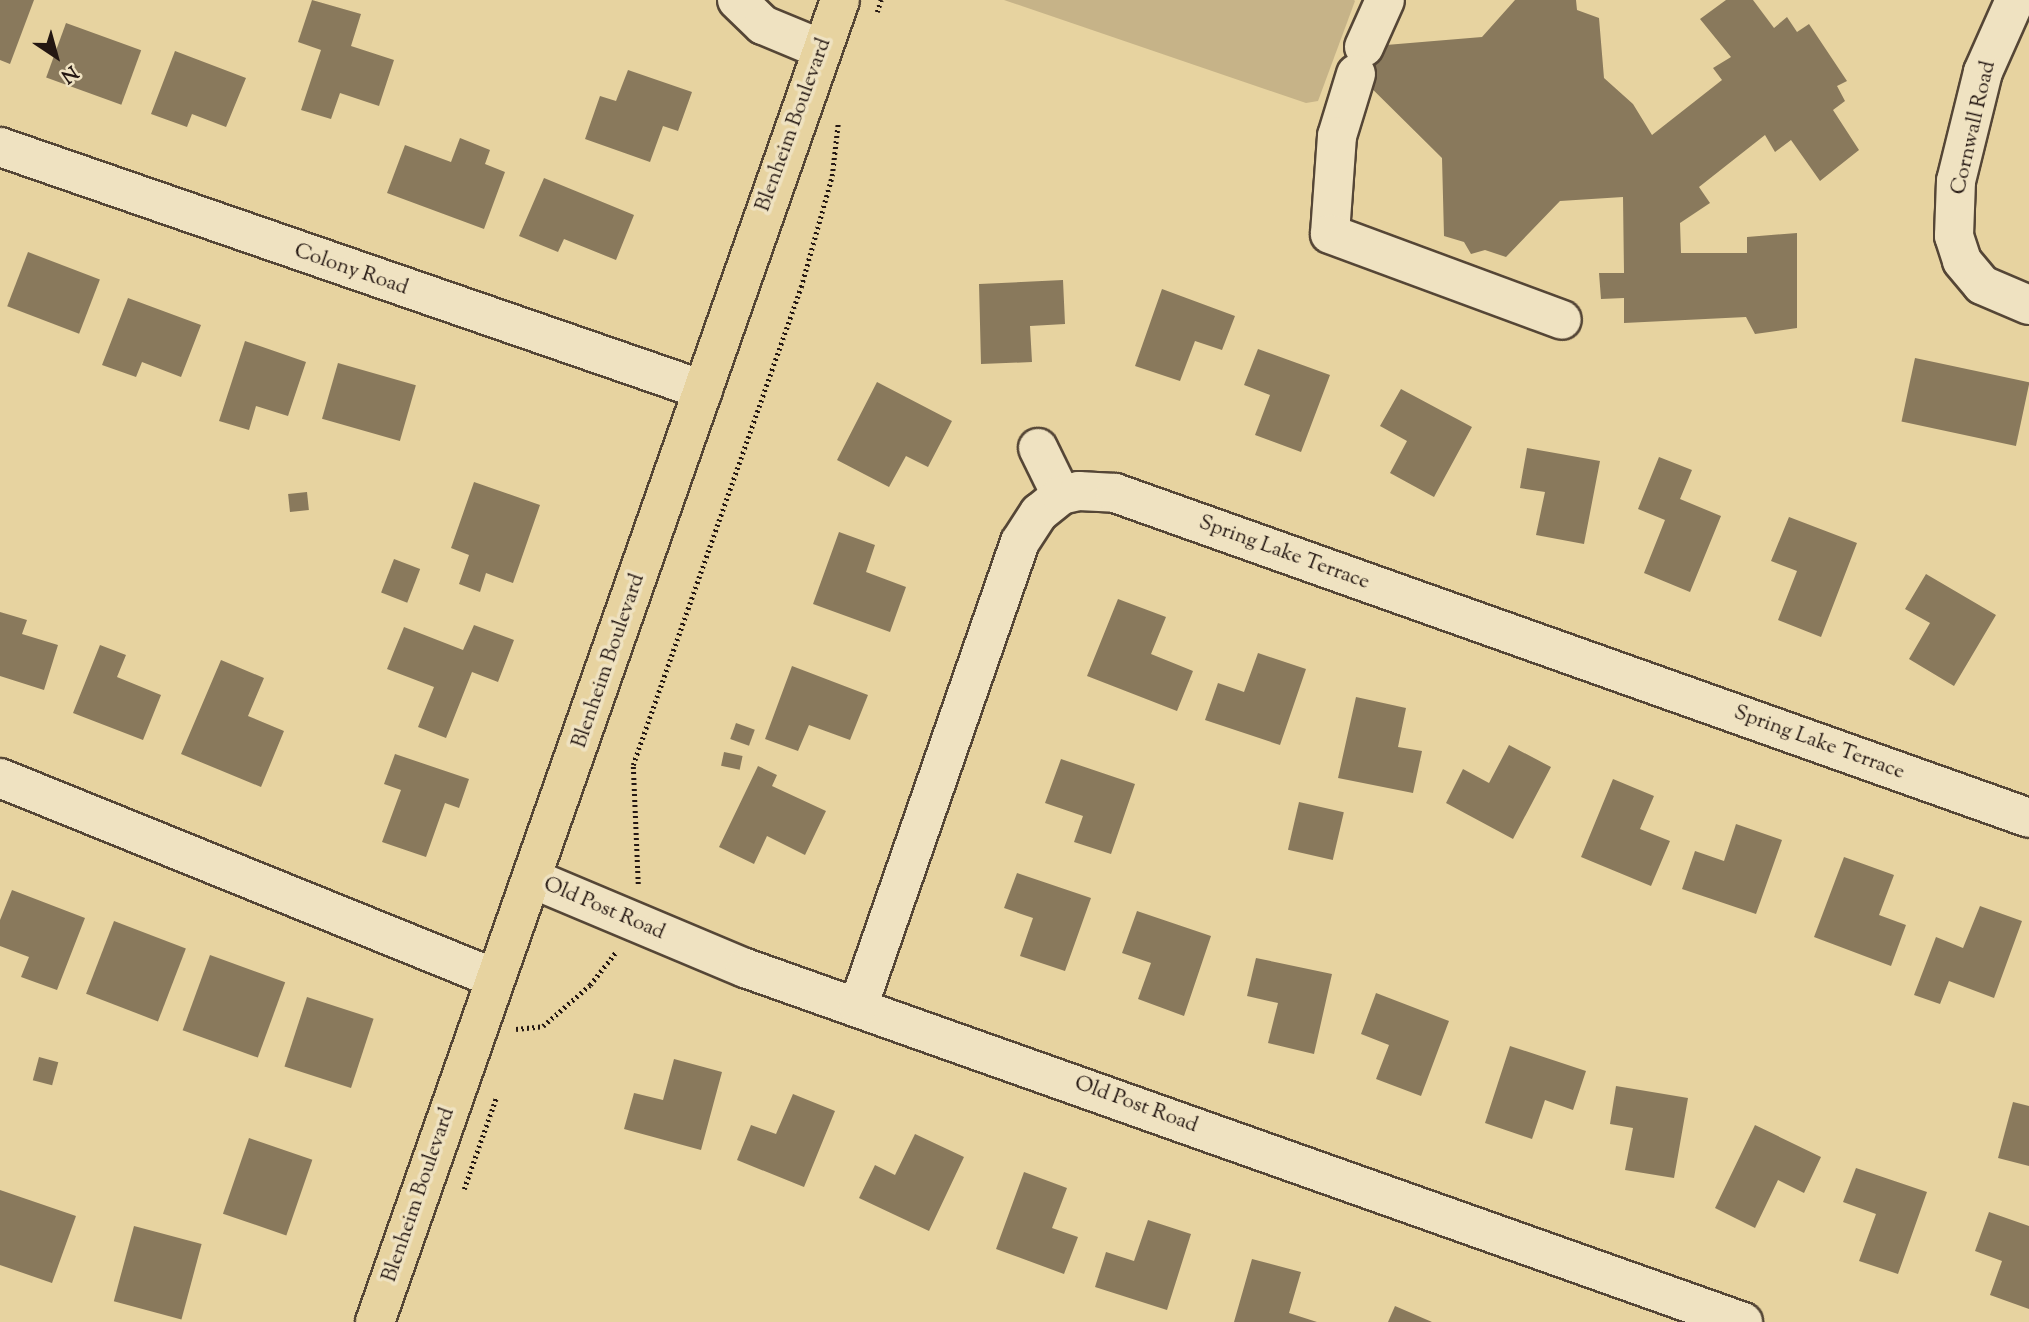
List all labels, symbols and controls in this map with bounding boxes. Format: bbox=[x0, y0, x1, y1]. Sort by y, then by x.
north arrow bbox=[21, 21, 91, 91]
street label: Blenheim Boulevard bbox=[751, 35, 837, 215]
text: N bbox=[55, 58, 83, 89]
street label: Cornwall Road bbox=[1946, 59, 2002, 197]
street label: Colony Road bbox=[291, 239, 411, 301]
street label: Spring Lake Terrace bbox=[1195, 510, 1373, 596]
street label: Blenheim Boulevard bbox=[567, 571, 651, 751]
street label: Spring Lake Terrace bbox=[1730, 700, 1908, 786]
street label: Old Post Road bbox=[539, 872, 669, 946]
street label: Old Post Road bbox=[1071, 1071, 1201, 1139]
street label: Blenheim Boulevard bbox=[377, 1105, 461, 1285]

